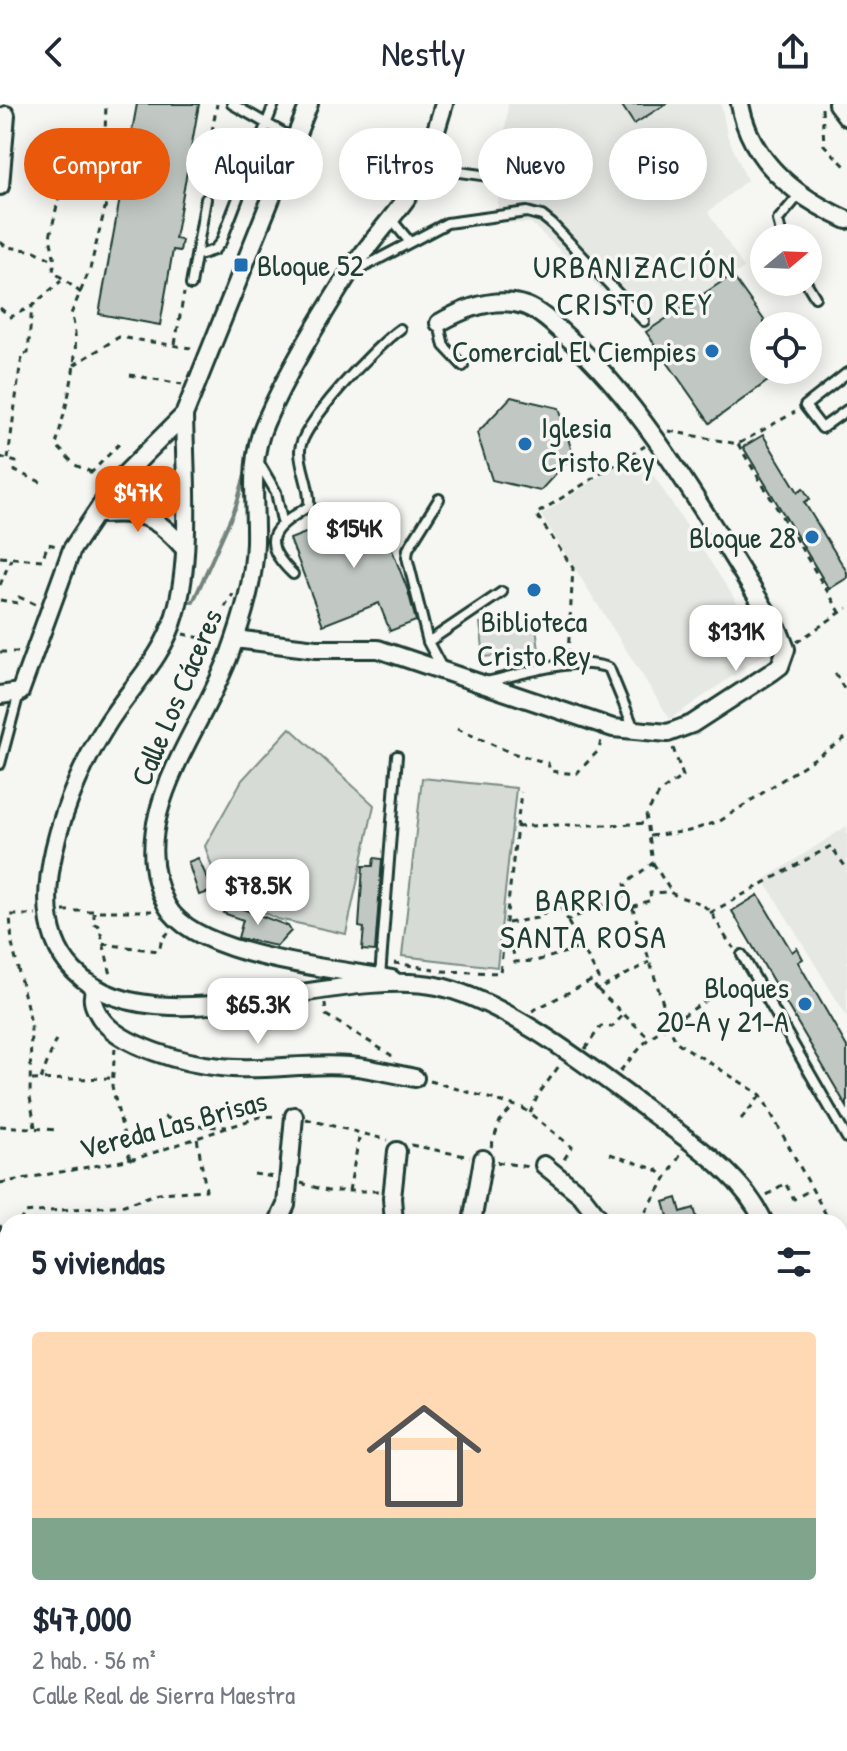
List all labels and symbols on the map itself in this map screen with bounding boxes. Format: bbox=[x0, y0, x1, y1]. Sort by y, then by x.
north arrow bbox=[750, 224, 822, 296]
place label: Bloque 52 bbox=[257, 245, 364, 285]
district label: URBANIZACIÓN CRISTO REY bbox=[533, 245, 737, 325]
marker: Bloque 52 bbox=[232, 256, 250, 274]
place label: Comercial El Ciempies bbox=[452, 331, 696, 371]
marker: Comercial El Ciempies bbox=[703, 342, 721, 360]
place label: Iglesia Cristo Rey bbox=[541, 407, 655, 481]
marker: Iglesia Cristo Rey bbox=[516, 435, 534, 453]
pin: $47K bbox=[91, 466, 185, 534]
pin: $154K bbox=[298, 502, 410, 570]
place label: Bloque 28 bbox=[689, 517, 796, 557]
marker: Bloque 28 bbox=[803, 528, 821, 546]
marker: Biblioteca Cristo Rey bbox=[525, 581, 543, 599]
place label: Biblioteca Cristo Rey bbox=[477, 601, 591, 675]
street label: Calle Los Cáceres bbox=[121, 602, 231, 792]
pin: $131K bbox=[680, 605, 792, 673]
pin: $78.5K bbox=[193, 859, 323, 927]
district label: BARRIO SANTA ROSA bbox=[500, 878, 668, 958]
place label: Bloques 20-A y 21-A bbox=[657, 967, 789, 1041]
pin: $65.3K bbox=[193, 978, 323, 1046]
marker: Bloques 20-A y 21-A bbox=[796, 995, 814, 1013]
street label: Vereda Las Brisas bbox=[75, 1080, 271, 1168]

